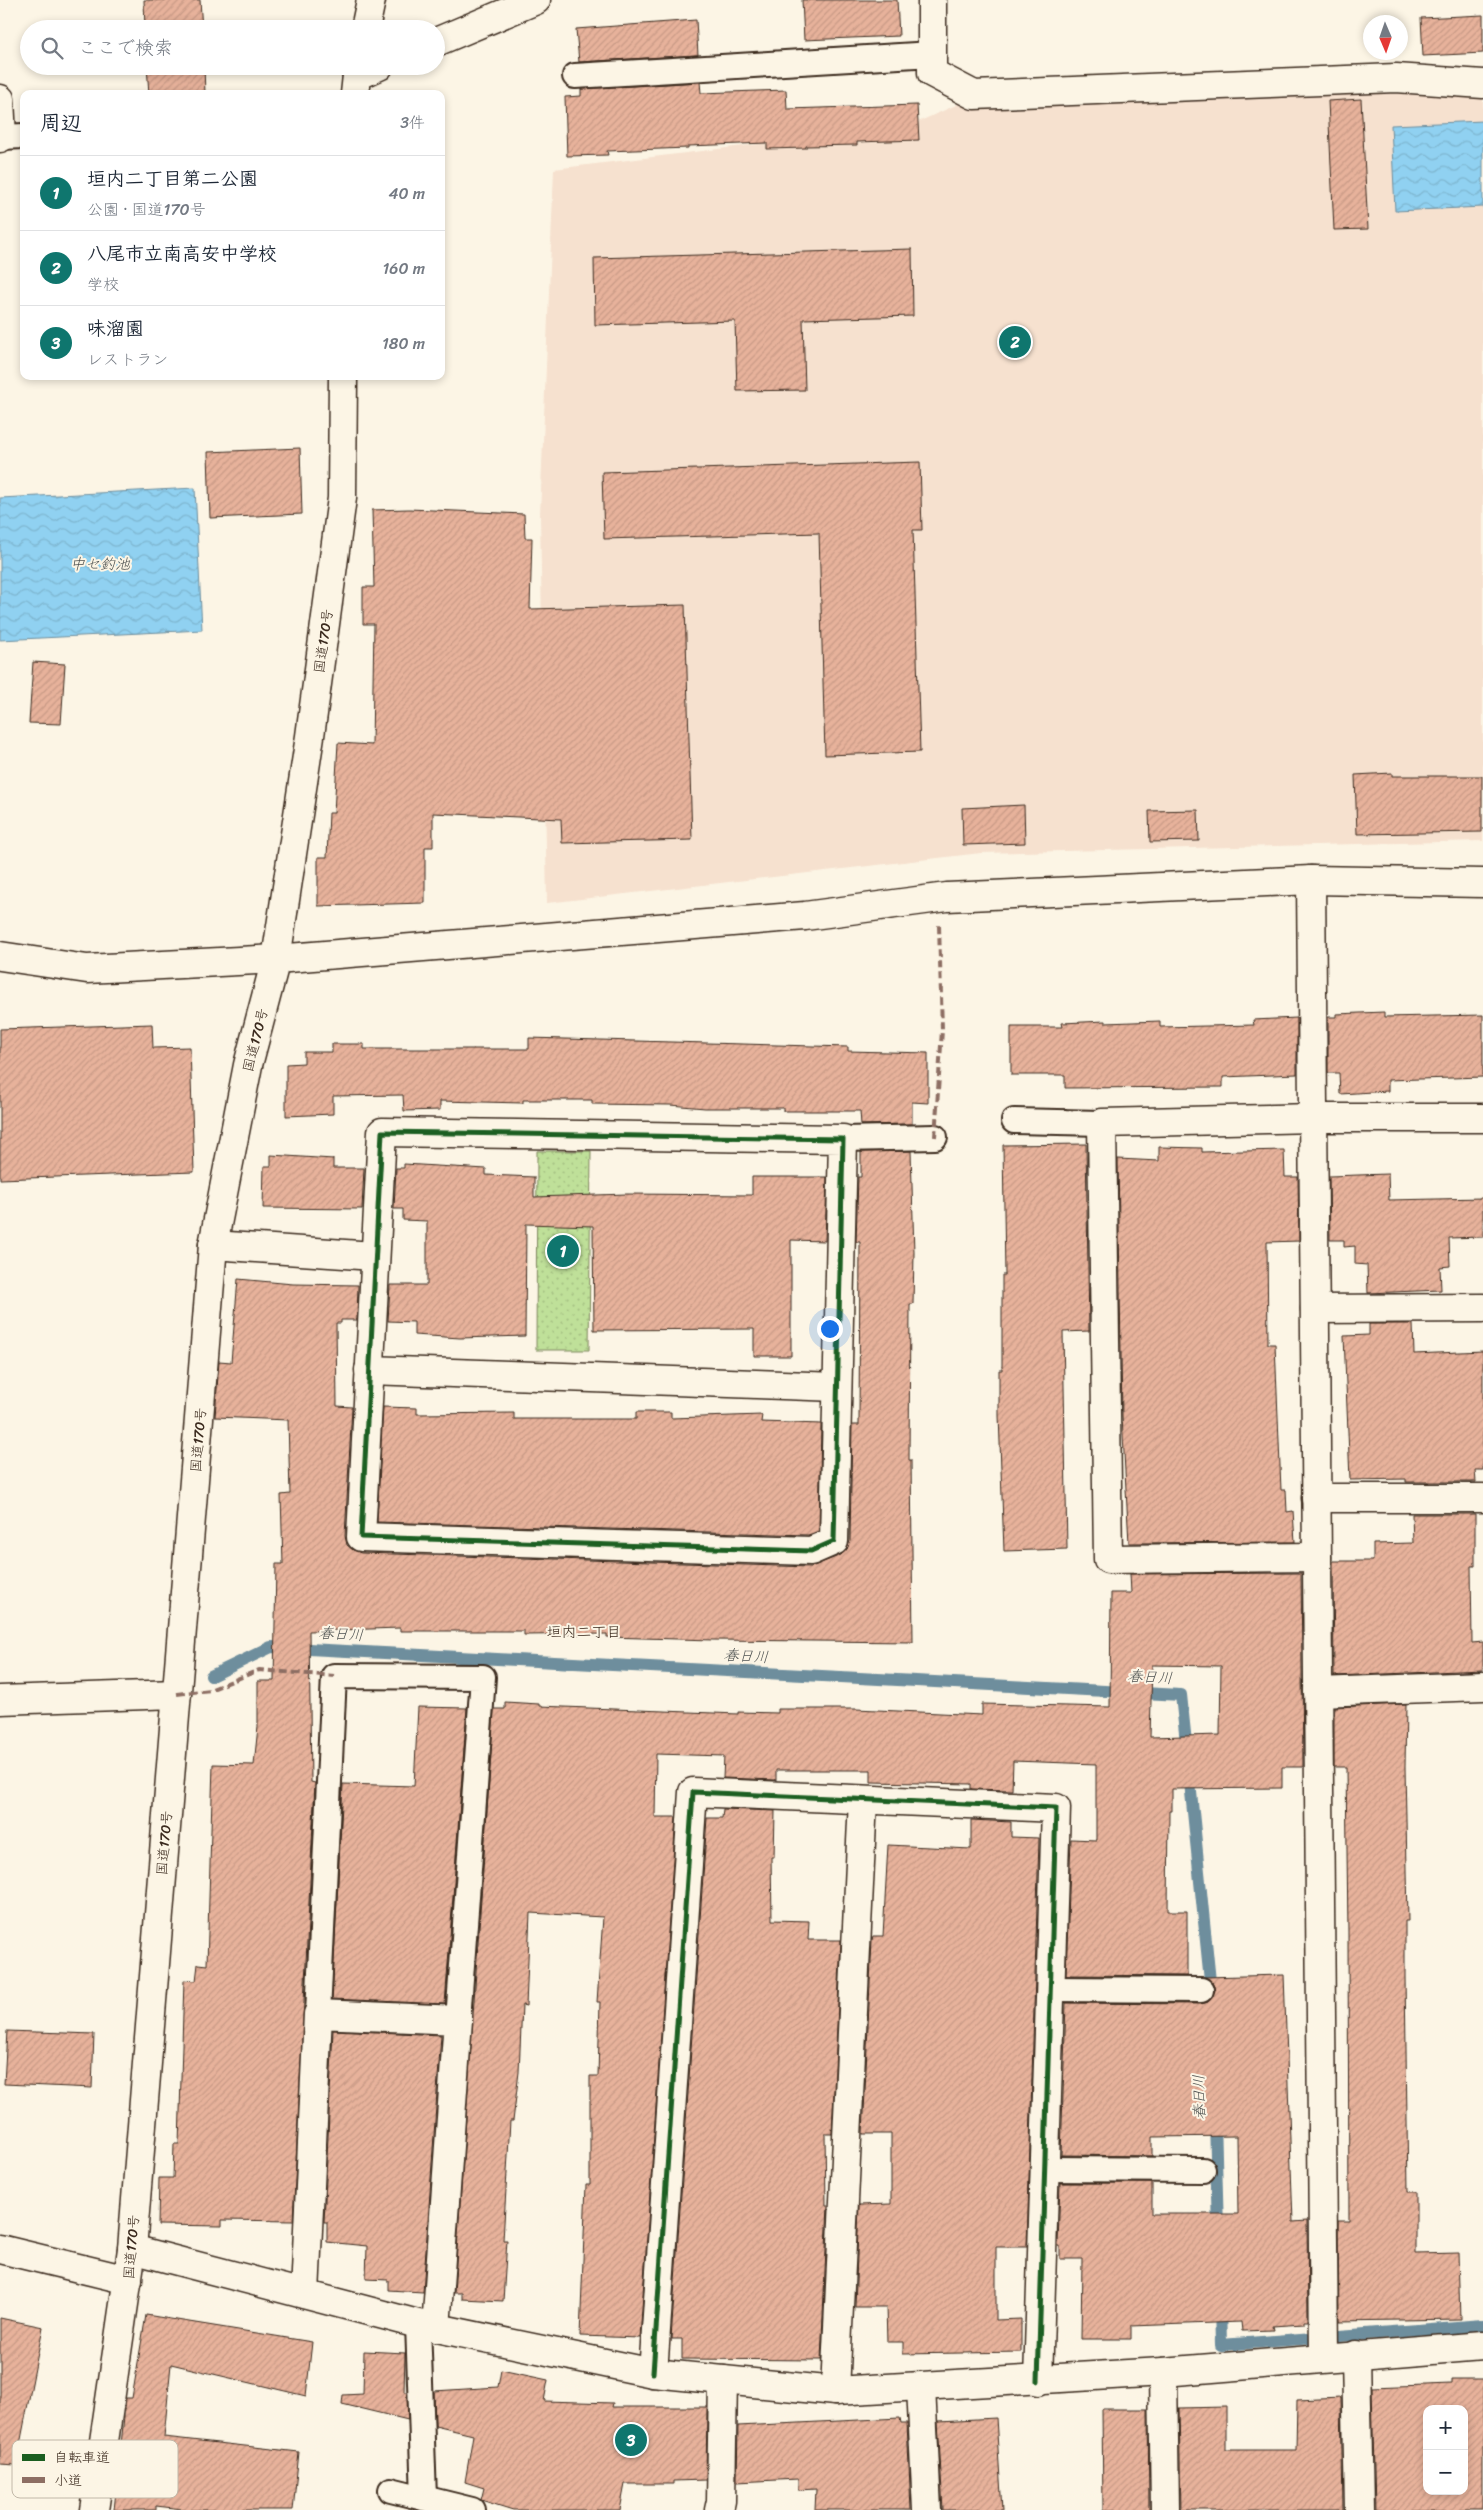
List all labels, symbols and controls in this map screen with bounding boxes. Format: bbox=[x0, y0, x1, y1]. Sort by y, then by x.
north arrow bbox=[1363, 15, 1408, 60]
search box bbox=[20, 20, 445, 75]
text: ここで検索 bbox=[78, 31, 173, 64]
icon: search bbox=[38, 34, 66, 62]
text: 周辺 bbox=[40, 104, 82, 142]
text: 3件 bbox=[400, 108, 425, 137]
text: 垣内二丁目第二公園 bbox=[87, 162, 258, 195]
text: 1 bbox=[53, 179, 59, 208]
text: 40 m bbox=[388, 179, 425, 208]
text: 公園 · 国道170号 bbox=[87, 195, 206, 224]
text: 八尾市立南高安中学校 bbox=[87, 237, 277, 270]
text: 2 bbox=[51, 254, 61, 283]
text: 160 m bbox=[382, 254, 425, 283]
text: 学校 bbox=[87, 270, 119, 299]
text: 味溜園 bbox=[87, 312, 144, 345]
pin: 2 bbox=[999, 323, 1031, 361]
text: 3 bbox=[52, 329, 60, 358]
text: 180 m bbox=[382, 329, 425, 358]
text: レストラン bbox=[87, 345, 168, 374]
water label: 中セ釣池 bbox=[70, 551, 131, 577]
street label: 国道170号 bbox=[307, 607, 340, 675]
street label: 国道170号 bbox=[236, 1006, 275, 1075]
pin: 1 bbox=[547, 1232, 579, 1270]
your location bbox=[817, 1316, 843, 1342]
street label: 国道170号 bbox=[183, 1407, 214, 1473]
district label: 垣内二丁目 bbox=[546, 1619, 622, 1645]
water label: 春日川 bbox=[318, 1620, 364, 1648]
water label: 春日川 bbox=[723, 1642, 769, 1670]
water label: 春日川 bbox=[1127, 1663, 1173, 1691]
street label: 国道170号 bbox=[149, 1810, 180, 1876]
water label: 春日川 bbox=[1186, 2074, 1212, 2120]
street label: 国道170号 bbox=[116, 2214, 147, 2280]
map controls bbox=[1423, 2405, 1468, 2495]
button: + bbox=[1423, 2405, 1468, 2450]
pin: 3 bbox=[615, 2421, 647, 2459]
legend bbox=[12, 2440, 178, 2498]
text: 自転車道 bbox=[54, 2445, 110, 2470]
button: − bbox=[1423, 2450, 1468, 2495]
text: 小道 bbox=[54, 2468, 82, 2493]

